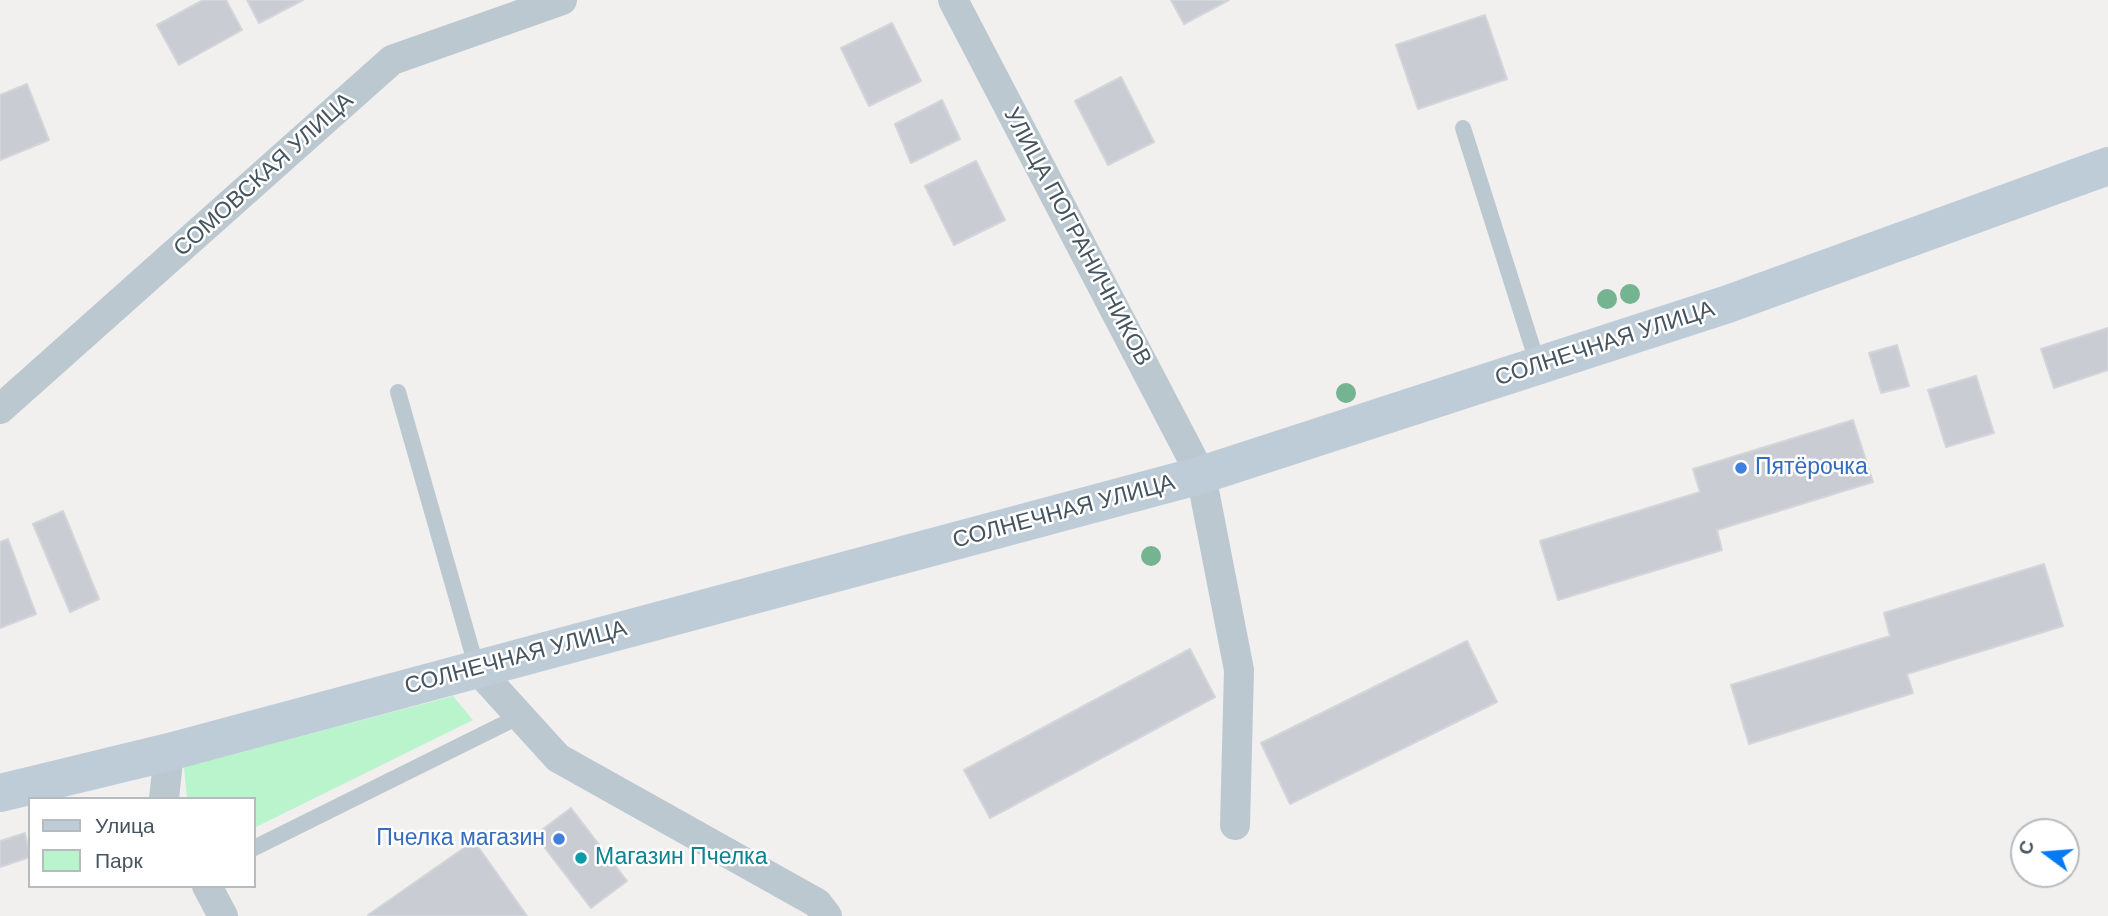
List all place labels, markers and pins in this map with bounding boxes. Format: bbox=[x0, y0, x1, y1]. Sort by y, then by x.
place label: Пятёрочка bbox=[1755, 454, 1868, 482]
marker: Пятёрочка bbox=[1733, 460, 1749, 476]
place label: Пчелка магазин bbox=[376, 825, 545, 853]
marker: Пчелка магазин bbox=[551, 831, 567, 847]
place label: Магазин Пчелка bbox=[595, 844, 767, 872]
marker: Магазин Пчелка bbox=[573, 850, 589, 866]

